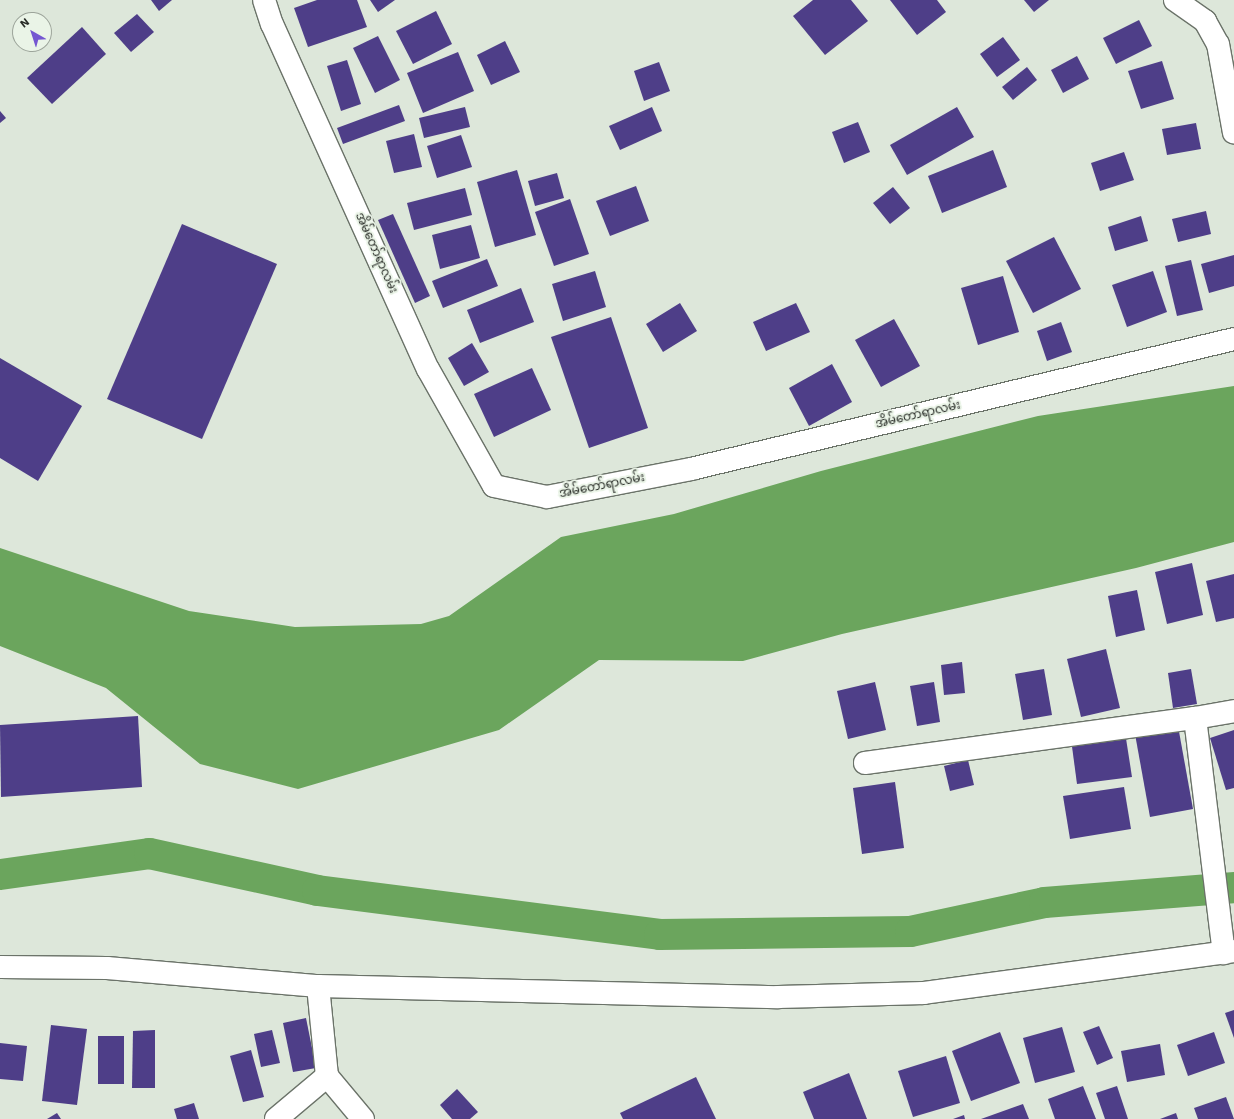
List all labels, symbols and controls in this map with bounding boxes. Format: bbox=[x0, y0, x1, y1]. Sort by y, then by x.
north arrow bbox=[12, 12, 52, 52]
text: N bbox=[18, 15, 32, 31]
street label: အိမ်တော်ရာလမ်း bbox=[352, 210, 400, 296]
street label: အိမ်တော်ရာလမ်း bbox=[874, 398, 962, 432]
street label: အိမ်တော်ရာလမ်း bbox=[558, 471, 646, 501]

